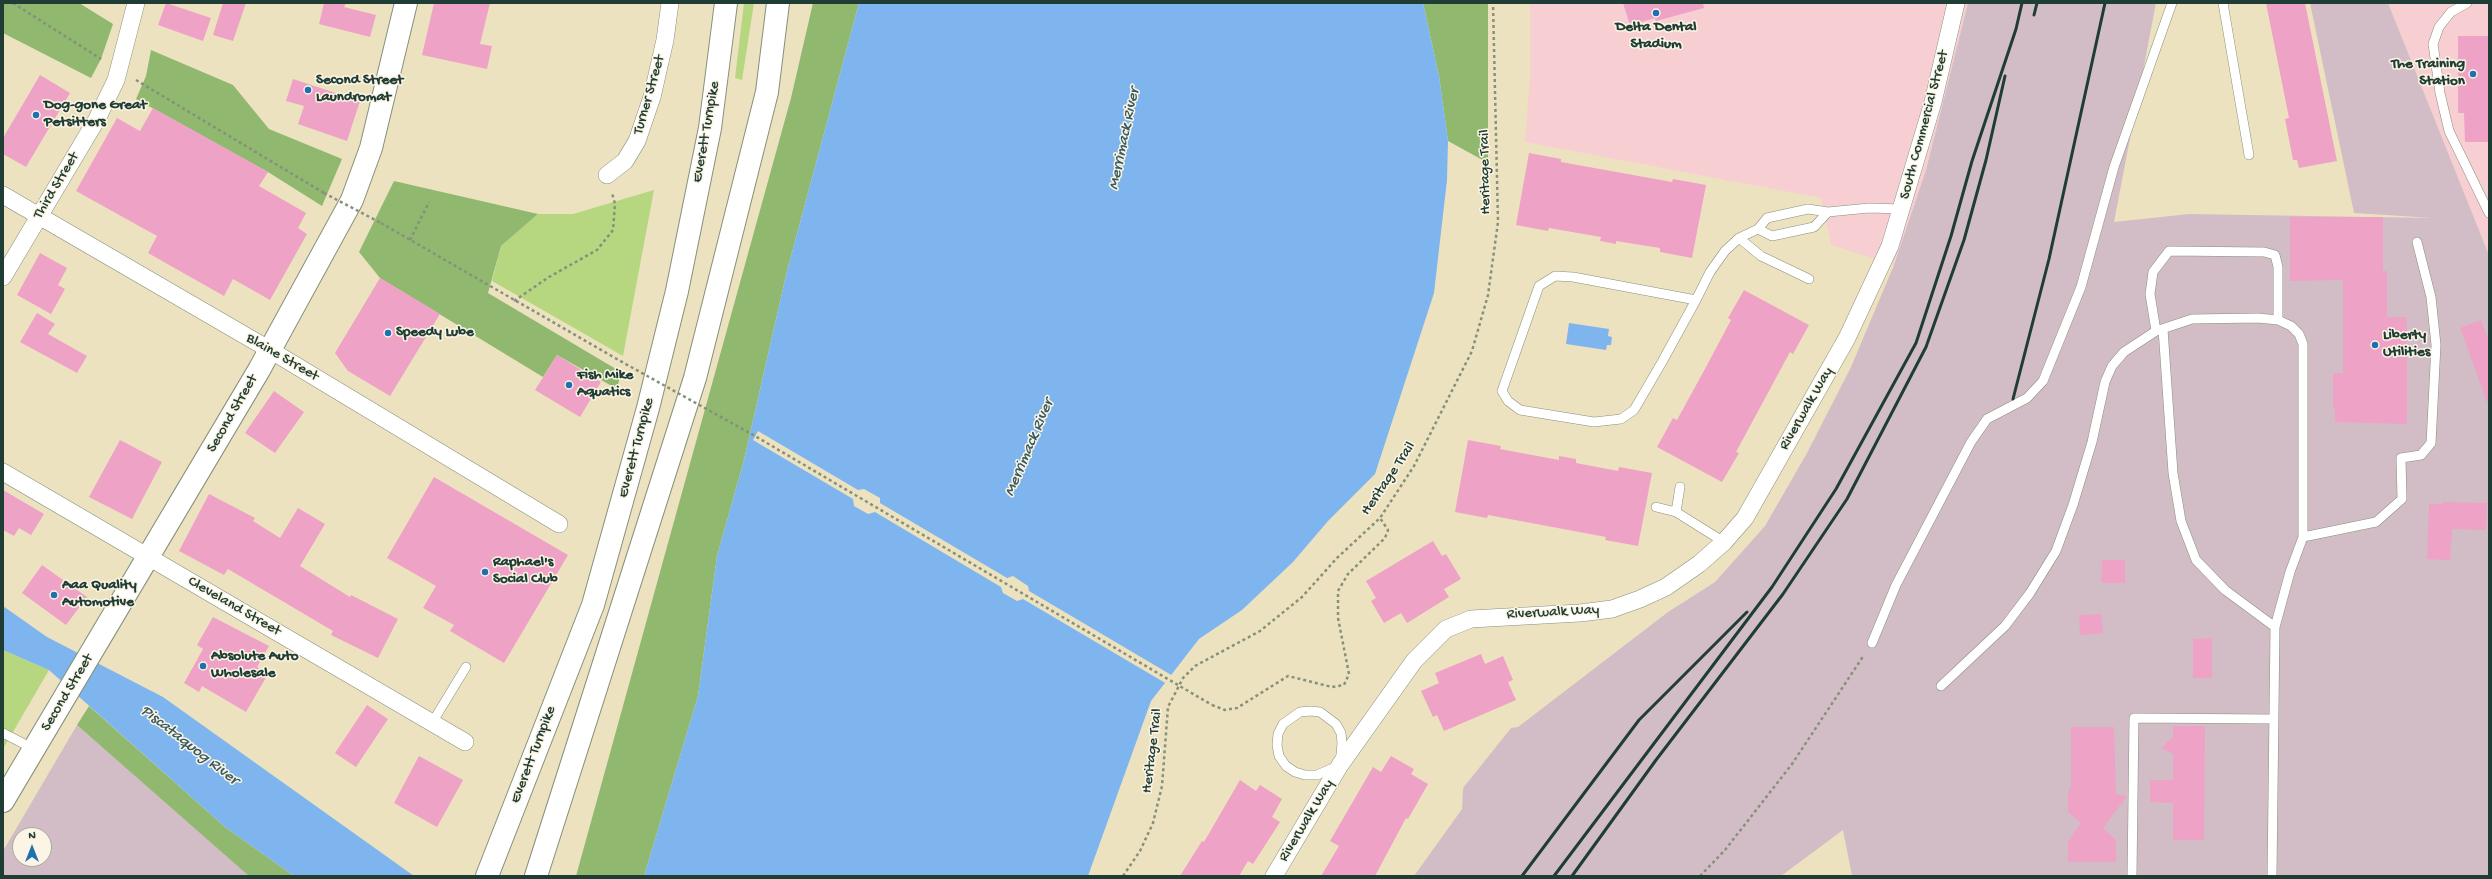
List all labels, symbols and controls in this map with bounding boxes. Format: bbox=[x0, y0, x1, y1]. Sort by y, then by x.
marker: Delta Dental Stadium bbox=[1651, 8, 1661, 18]
place label: Delta Dental Stadium bbox=[1615, 19, 1697, 54]
street label: South Commercial Street bbox=[1896, 49, 1954, 201]
street label: Turner Street bbox=[630, 53, 670, 137]
place label: The Training Station bbox=[2391, 56, 2465, 91]
marker: The Training Station bbox=[2468, 69, 2478, 79]
place label: Second Street Laundromat bbox=[316, 72, 403, 107]
street label: Everett Turnpike bbox=[689, 80, 725, 184]
marker: Second Street Laundromat bbox=[303, 85, 313, 95]
water label: Merrimack River bbox=[1105, 86, 1145, 192]
place label: Dog-gone Great Petsitters bbox=[44, 97, 147, 132]
marker: Dog-gone Great Petsitters bbox=[31, 110, 41, 120]
street label: Heritage Trail bbox=[1476, 129, 1496, 215]
street label: Third Street bbox=[30, 149, 84, 223]
place label: Speedy Lube bbox=[396, 324, 474, 342]
place label: Liberty Utilities bbox=[2383, 327, 2430, 362]
marker: Speedy Lube bbox=[383, 328, 393, 338]
street label: Blaine Street bbox=[242, 330, 322, 386]
marker: Liberty Utilities bbox=[2370, 340, 2380, 350]
street label: Riverwalk Way bbox=[1776, 364, 1838, 454]
place label: Fish Mike Aquatics bbox=[577, 367, 633, 402]
street label: Second Street bbox=[203, 372, 263, 456]
marker: Fish Mike Aquatics bbox=[564, 380, 574, 390]
street label: Everett Turnpike bbox=[615, 396, 659, 500]
water label: Merrimack River bbox=[1001, 397, 1059, 499]
street label: Heritage Trail bbox=[1358, 439, 1420, 519]
place label: Raphael's Social Club bbox=[493, 554, 558, 589]
marker: Raphael's Social Club bbox=[480, 567, 490, 577]
street label: Cleveland Street bbox=[184, 573, 284, 641]
place label: Aaa Quality Automotive bbox=[62, 577, 137, 612]
marker: Aaa Quality Automotive bbox=[49, 590, 59, 600]
street label: Riverwalk Way bbox=[1506, 602, 1600, 624]
place label: Absolute Auto Wholesale bbox=[211, 648, 299, 683]
street label: Second Street bbox=[38, 651, 98, 735]
marker: Absolute Auto Wholesale bbox=[198, 661, 208, 671]
water label: Piscataquog River bbox=[136, 702, 242, 790]
street label: Everett Turnpike bbox=[507, 704, 561, 806]
street label: Heritage Trail bbox=[1139, 708, 1167, 794]
street label: Riverwalk Way bbox=[1275, 777, 1339, 865]
north arrow bbox=[12, 827, 52, 867]
text: N bbox=[28, 830, 36, 842]

